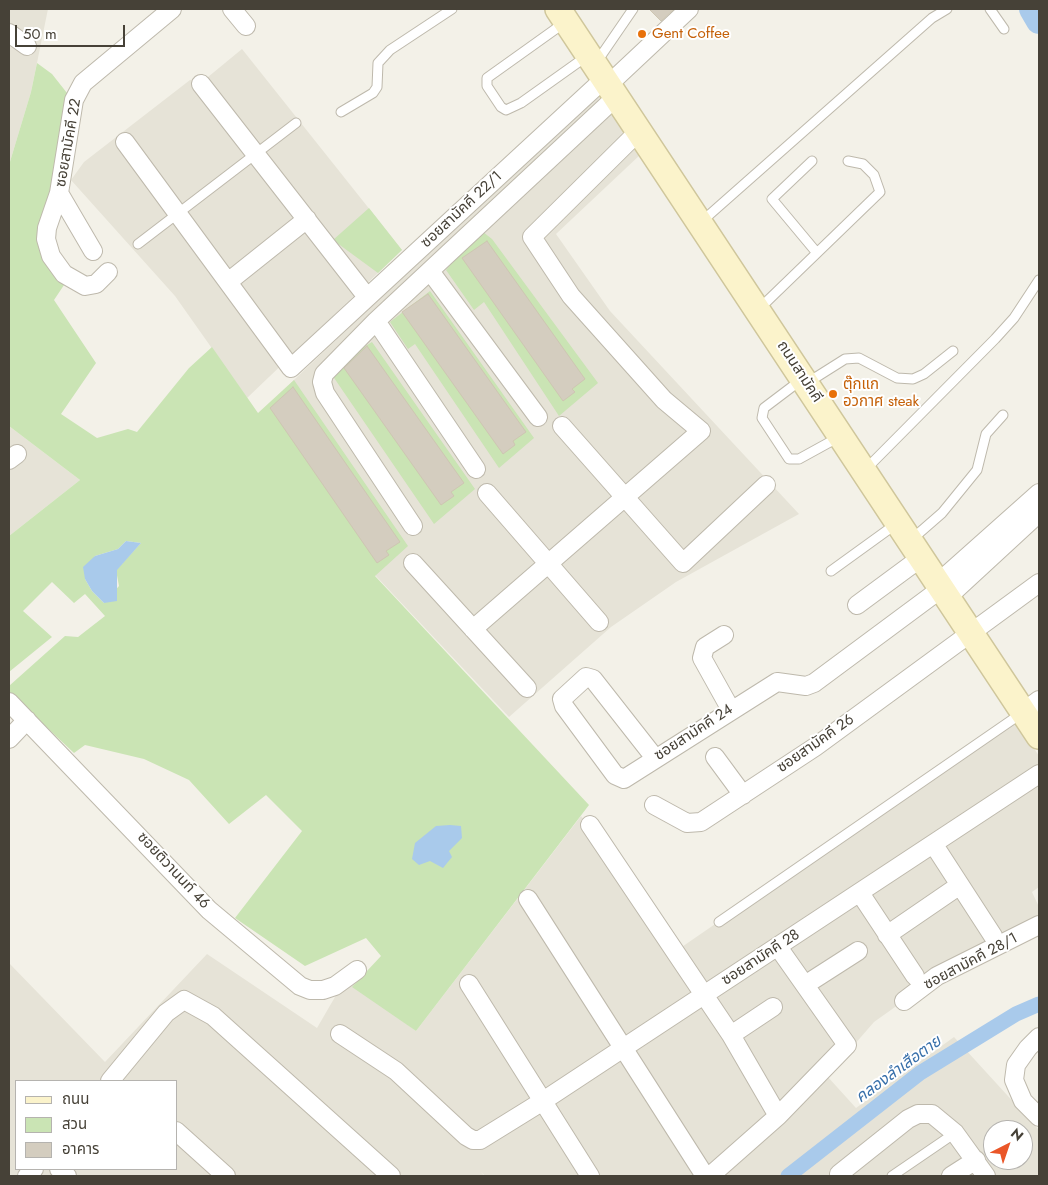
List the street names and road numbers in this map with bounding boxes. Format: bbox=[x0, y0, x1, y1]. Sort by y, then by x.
street label: ซอยสามัคคี 22 bbox=[52, 97, 86, 189]
street label: ซอยสามัคคี 22/1 bbox=[418, 168, 506, 252]
street label: ถนนสามัคคี bbox=[772, 338, 826, 406]
street label: ซอยสามัคคี 24 bbox=[651, 701, 737, 765]
street label: ซอยสามัคคี 26 bbox=[774, 711, 858, 777]
street label: ซอยติวานนท์ 46 bbox=[133, 829, 213, 913]
street label: ซอยสามัคคี 28 bbox=[719, 926, 803, 990]
street label: ซอยสามัคคี 28/1 bbox=[921, 930, 1021, 994]

